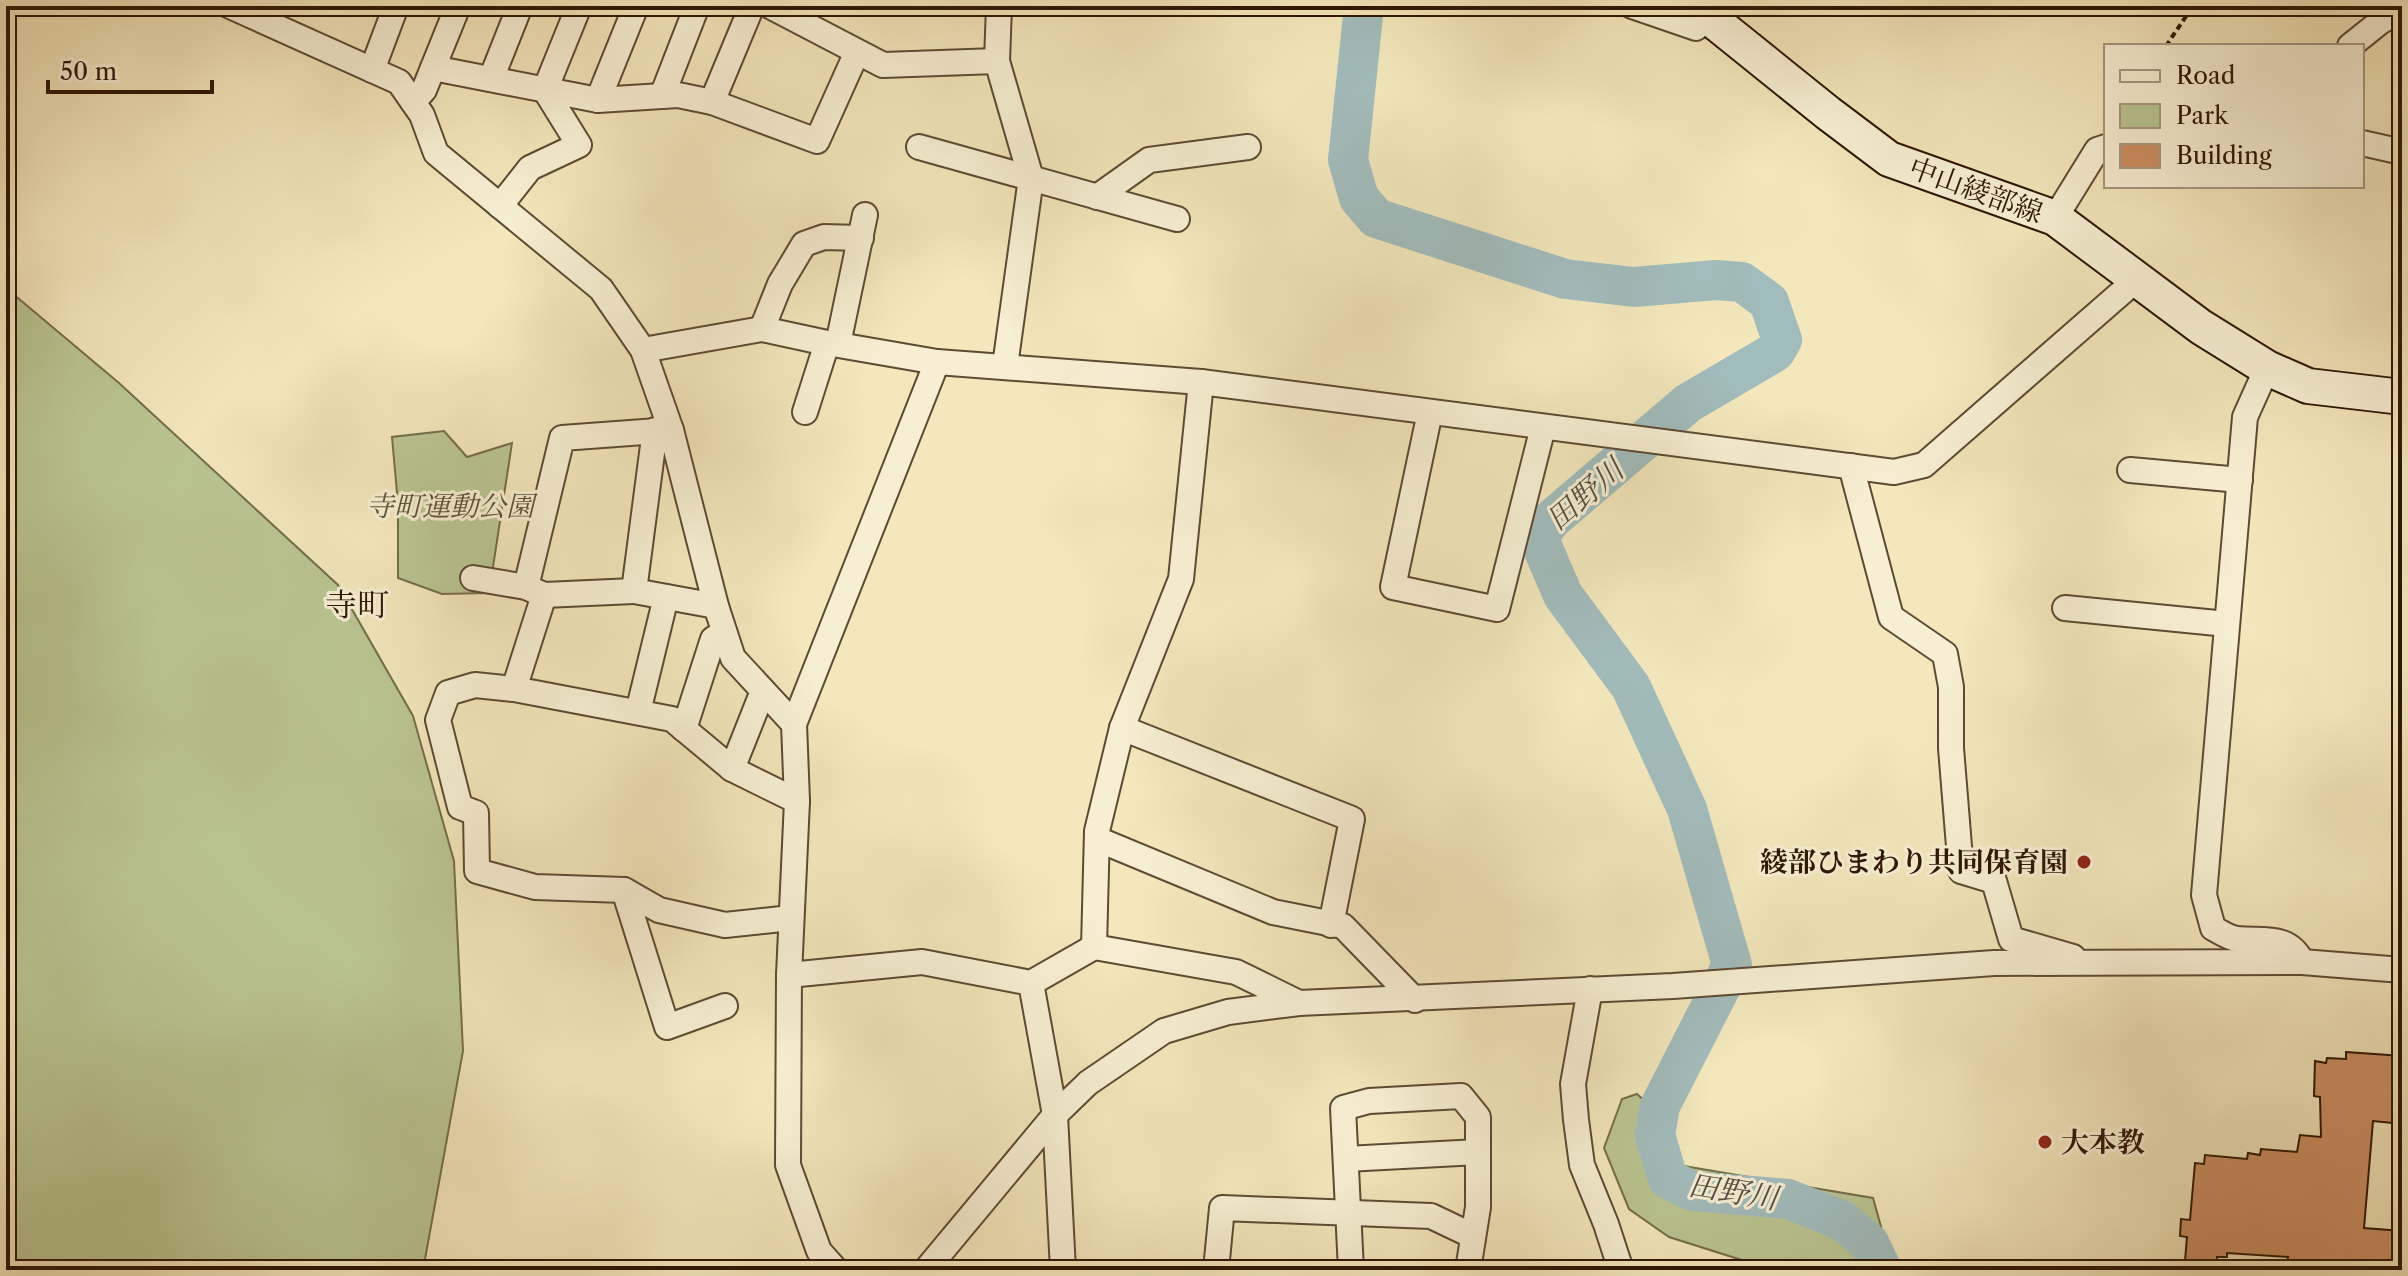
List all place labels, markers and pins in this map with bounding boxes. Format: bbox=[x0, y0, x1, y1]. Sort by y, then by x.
place label: 綾部ひまわり共同保育園 bbox=[1760, 845, 2068, 879]
marker: 綾部ひまわり共同保育園 bbox=[2075, 853, 2093, 871]
place label: 大本教 bbox=[2061, 1125, 2145, 1159]
marker: 大本教 bbox=[2036, 1133, 2054, 1151]

